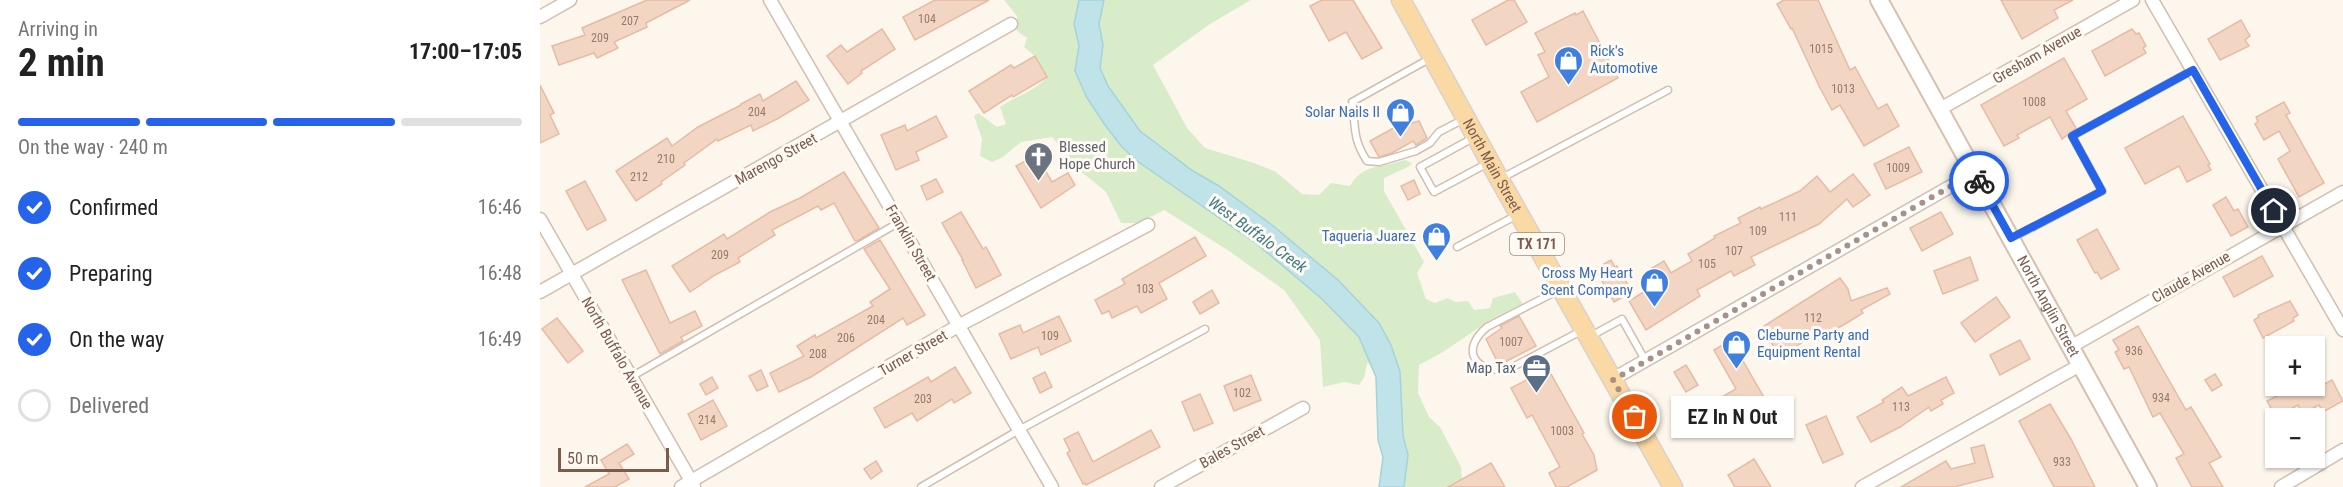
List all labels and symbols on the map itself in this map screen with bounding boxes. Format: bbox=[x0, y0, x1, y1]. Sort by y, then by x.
house number: 104 bbox=[918, 12, 936, 26]
house number: 207 bbox=[621, 14, 639, 28]
street label: Gresham Avenue bbox=[1989, 22, 2085, 88]
house number: 209 bbox=[591, 31, 609, 45]
place label: Rick's Automotive bbox=[1590, 42, 1658, 77]
house number: 1015 bbox=[1809, 42, 1833, 56]
shop icon: Rick's Automotive bbox=[1553, 44, 1585, 86]
house number: 1013 bbox=[1831, 82, 1855, 96]
house number: 1008 bbox=[2022, 95, 2046, 109]
shop icon: Solar Nails II bbox=[1385, 96, 1417, 138]
place label: Solar Nails II bbox=[1305, 103, 1380, 121]
house number: 204 bbox=[748, 105, 766, 119]
street label: North Main Street bbox=[1459, 115, 1525, 216]
street label: Marengo Street bbox=[732, 129, 820, 189]
place label: Blessed Hope Church bbox=[1059, 138, 1135, 173]
church icon: Blessed Hope Church bbox=[1022, 140, 1054, 182]
courier bbox=[1949, 151, 2009, 211]
house number: 210 bbox=[657, 152, 675, 166]
house number: 1009 bbox=[1886, 161, 1910, 175]
house number: 212 bbox=[630, 170, 648, 184]
pin bbox=[2248, 185, 2299, 236]
water label: West Buffalo Creek bbox=[1205, 192, 1312, 277]
street label: Franklin Street bbox=[882, 202, 940, 284]
house number: 111 bbox=[1779, 210, 1797, 224]
shop icon: Taqueria Juarez bbox=[1421, 220, 1453, 262]
house number: 109 bbox=[1749, 224, 1767, 238]
place label: Taqueria Juarez bbox=[1322, 227, 1416, 245]
road number: TX 171 bbox=[1510, 233, 1564, 255]
house number: 107 bbox=[1725, 244, 1743, 258]
street label: Claude Avenue bbox=[2149, 247, 2233, 307]
house number: 209 bbox=[711, 248, 729, 262]
street label: North Anglin Street bbox=[2013, 253, 2083, 360]
house number: 105 bbox=[1698, 257, 1716, 271]
place label: Cross My Heart Scent Company bbox=[1541, 264, 1633, 299]
shop icon: Cross My Heart Scent Company bbox=[1638, 266, 1670, 308]
house number: 103 bbox=[1136, 282, 1154, 296]
street label: North Buffalo Avenue bbox=[578, 294, 656, 412]
house number: 112 bbox=[1804, 311, 1822, 325]
house number: 204 bbox=[867, 313, 885, 327]
street label: Turner Street bbox=[875, 326, 951, 380]
place label: Cleburne Party and Equipment Rental bbox=[1757, 326, 1869, 361]
shop icon: Cleburne Party and Equipment Rental bbox=[1720, 328, 1752, 370]
house number: 109 bbox=[1041, 329, 1059, 343]
house number: 206 bbox=[837, 331, 855, 345]
house number: 1007 bbox=[1499, 335, 1523, 349]
house number: 936 bbox=[2125, 344, 2143, 358]
house number: 208 bbox=[809, 347, 827, 361]
office icon: Map Tax bbox=[1521, 352, 1553, 394]
place label: Map Tax bbox=[1466, 359, 1516, 377]
house number: 102 bbox=[1233, 386, 1251, 400]
pin bbox=[1609, 391, 1660, 442]
house number: 934 bbox=[2152, 391, 2170, 405]
house number: 203 bbox=[914, 392, 932, 406]
callout: EZ In N Out bbox=[1671, 396, 1794, 438]
house number: 113 bbox=[1892, 400, 1910, 414]
house number: 214 bbox=[698, 413, 716, 427]
street label: Bales Street bbox=[1196, 422, 1268, 472]
house number: 1003 bbox=[1550, 424, 1574, 438]
scale bar bbox=[558, 445, 669, 472]
house number: 933 bbox=[2053, 455, 2071, 469]

